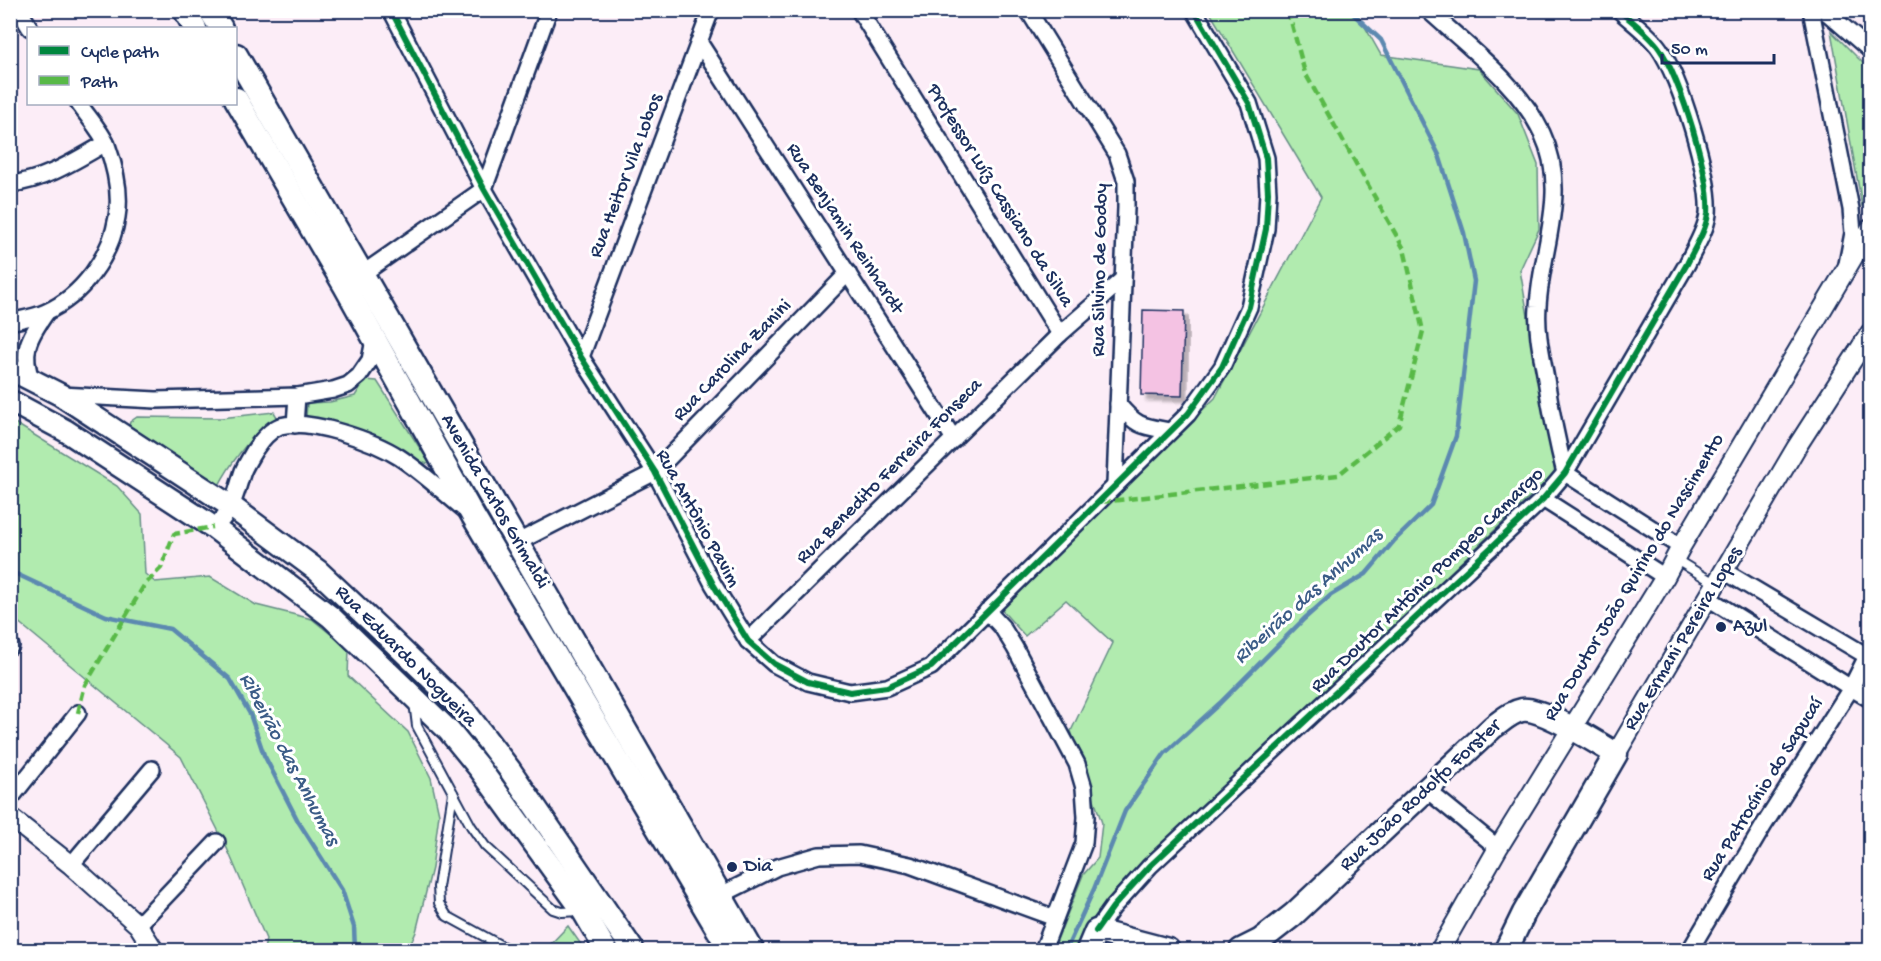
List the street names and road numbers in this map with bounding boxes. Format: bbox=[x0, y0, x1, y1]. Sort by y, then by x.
street label: Professor Luíz Cassiano da Silva bbox=[920, 79, 1078, 313]
street label: Rua Heitor Vila Lobos bbox=[585, 90, 669, 261]
street label: Rua Benjamin Reinhardt bbox=[780, 139, 909, 320]
street label: Rua Silvino de Godoy bbox=[1088, 183, 1114, 357]
street label: Rua Carolina Zanini bbox=[669, 295, 797, 427]
street label: Rua Benedito Ferreira Fonseca bbox=[792, 374, 988, 570]
street label: Avenida Carlos Grimaldi bbox=[435, 410, 553, 594]
street label: Rua Doutor João Quirino do Nascimento bbox=[1540, 430, 1730, 726]
street label: Rua Antônio Pavim bbox=[650, 446, 744, 592]
street label: Rua Doutor Antônio Pompeo Camargo bbox=[1307, 463, 1549, 699]
street label: Rua Ermani Pereira Lopes bbox=[1620, 542, 1748, 735]
street label: Rua Eduardo Nogueira bbox=[329, 581, 481, 733]
street label: Rua Patrocínio do Sapucaí bbox=[1697, 693, 1829, 886]
street label: Rua João Rodolfo Forster bbox=[1336, 714, 1508, 877]

